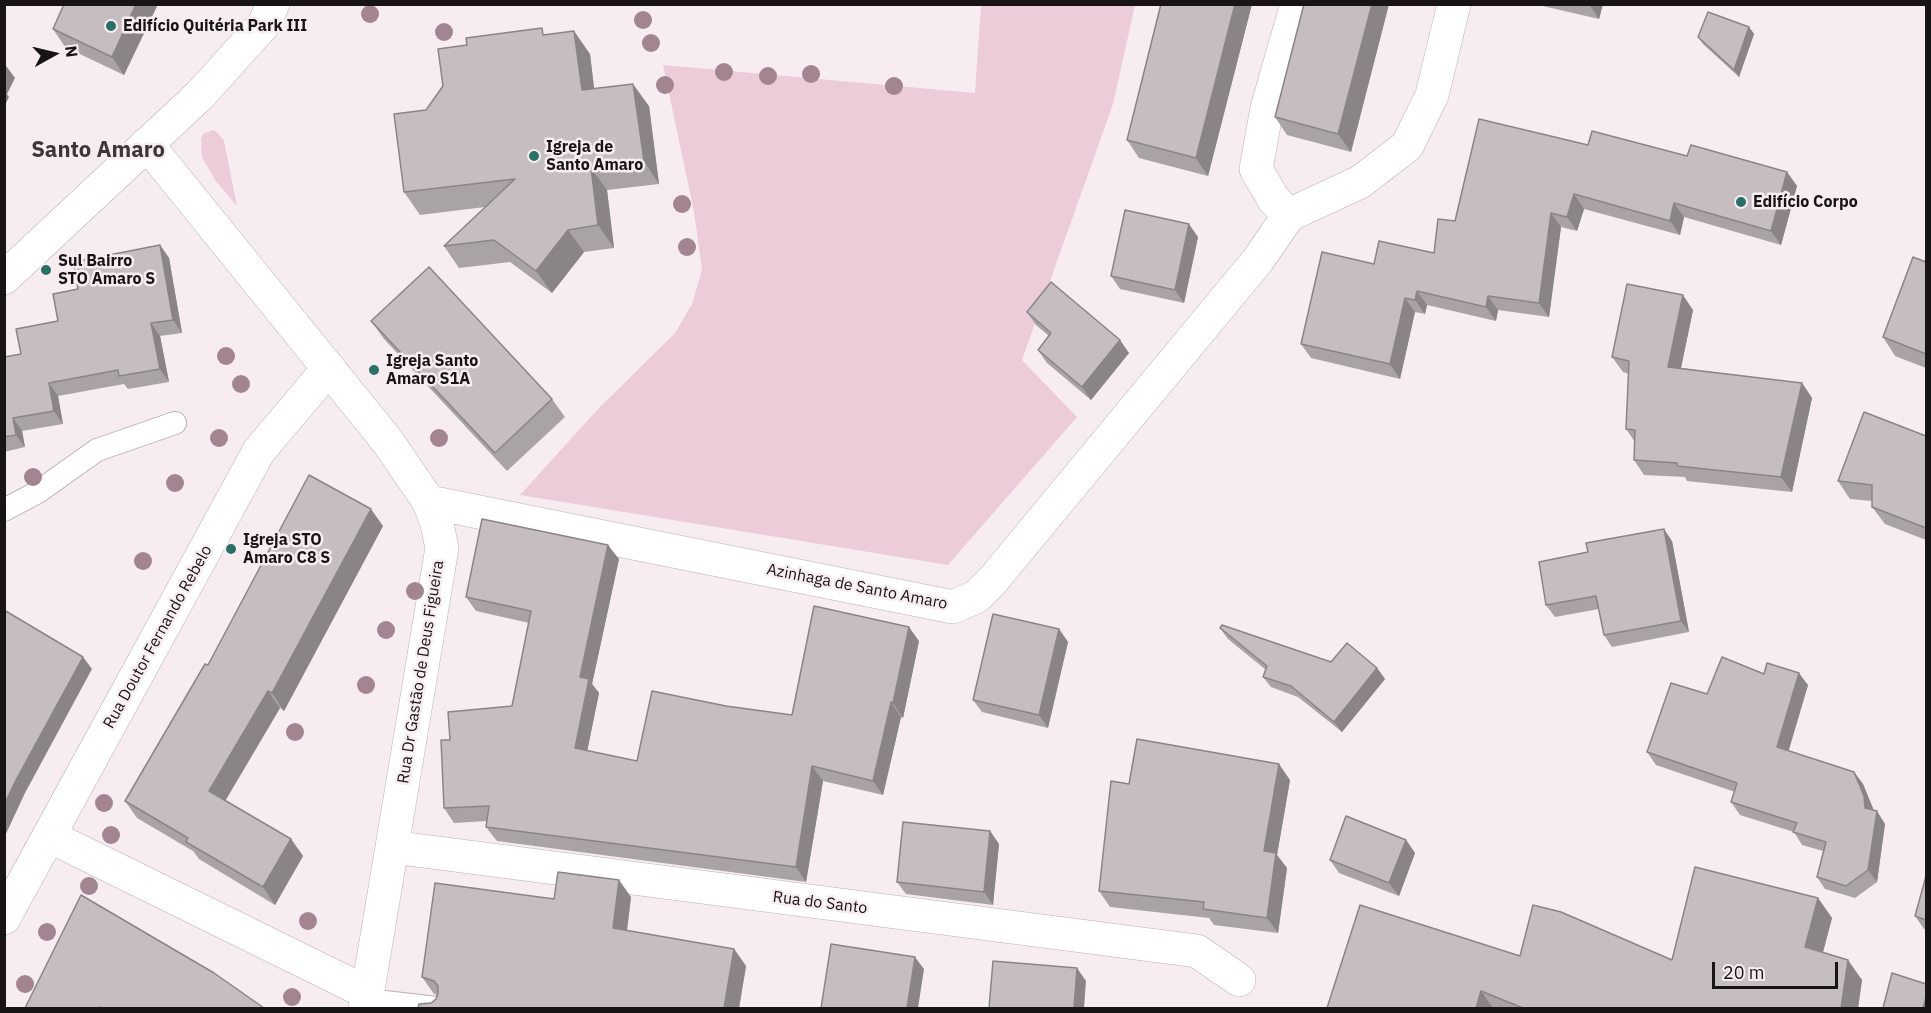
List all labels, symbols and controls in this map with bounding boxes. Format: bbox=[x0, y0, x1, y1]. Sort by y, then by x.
place label: Edifício Quitéria Park III bbox=[123, 16, 307, 36]
marker: Edifício Quitéria Park III bbox=[104, 19, 118, 33]
north arrow bbox=[24, 24, 84, 84]
text: N bbox=[61, 44, 83, 59]
place label: Igreja de Santo Amaro bbox=[546, 137, 643, 175]
district label: Santo Amaro bbox=[31, 138, 165, 164]
marker: Igreja de Santo Amaro bbox=[527, 149, 541, 163]
place label: Edifício Corpo bbox=[1753, 192, 1858, 212]
marker: Edifício Corpo bbox=[1734, 195, 1748, 209]
place label: Sul Bairro STO Amaro S bbox=[58, 251, 155, 289]
marker: Sul Bairro STO Amaro S bbox=[39, 263, 53, 277]
place label: Igreja Santo Amaro S1A bbox=[386, 351, 478, 389]
marker: Igreja Santo Amaro S1A bbox=[367, 363, 381, 377]
place label: Igreja STO Amaro C8 S bbox=[243, 530, 330, 568]
street label: Rua Doutor Fernando Rebelo bbox=[100, 542, 216, 732]
marker: Igreja STO Amaro C8 S bbox=[224, 542, 238, 556]
street label: Rua Dr Gastão de Deus Figueira bbox=[394, 559, 448, 785]
street label: Azinhaga de Santo Amaro bbox=[765, 560, 949, 614]
street label: Rua do Santo bbox=[772, 888, 868, 918]
scale bar bbox=[1715, 950, 1841, 988]
text: 20 m bbox=[1723, 961, 1765, 984]

